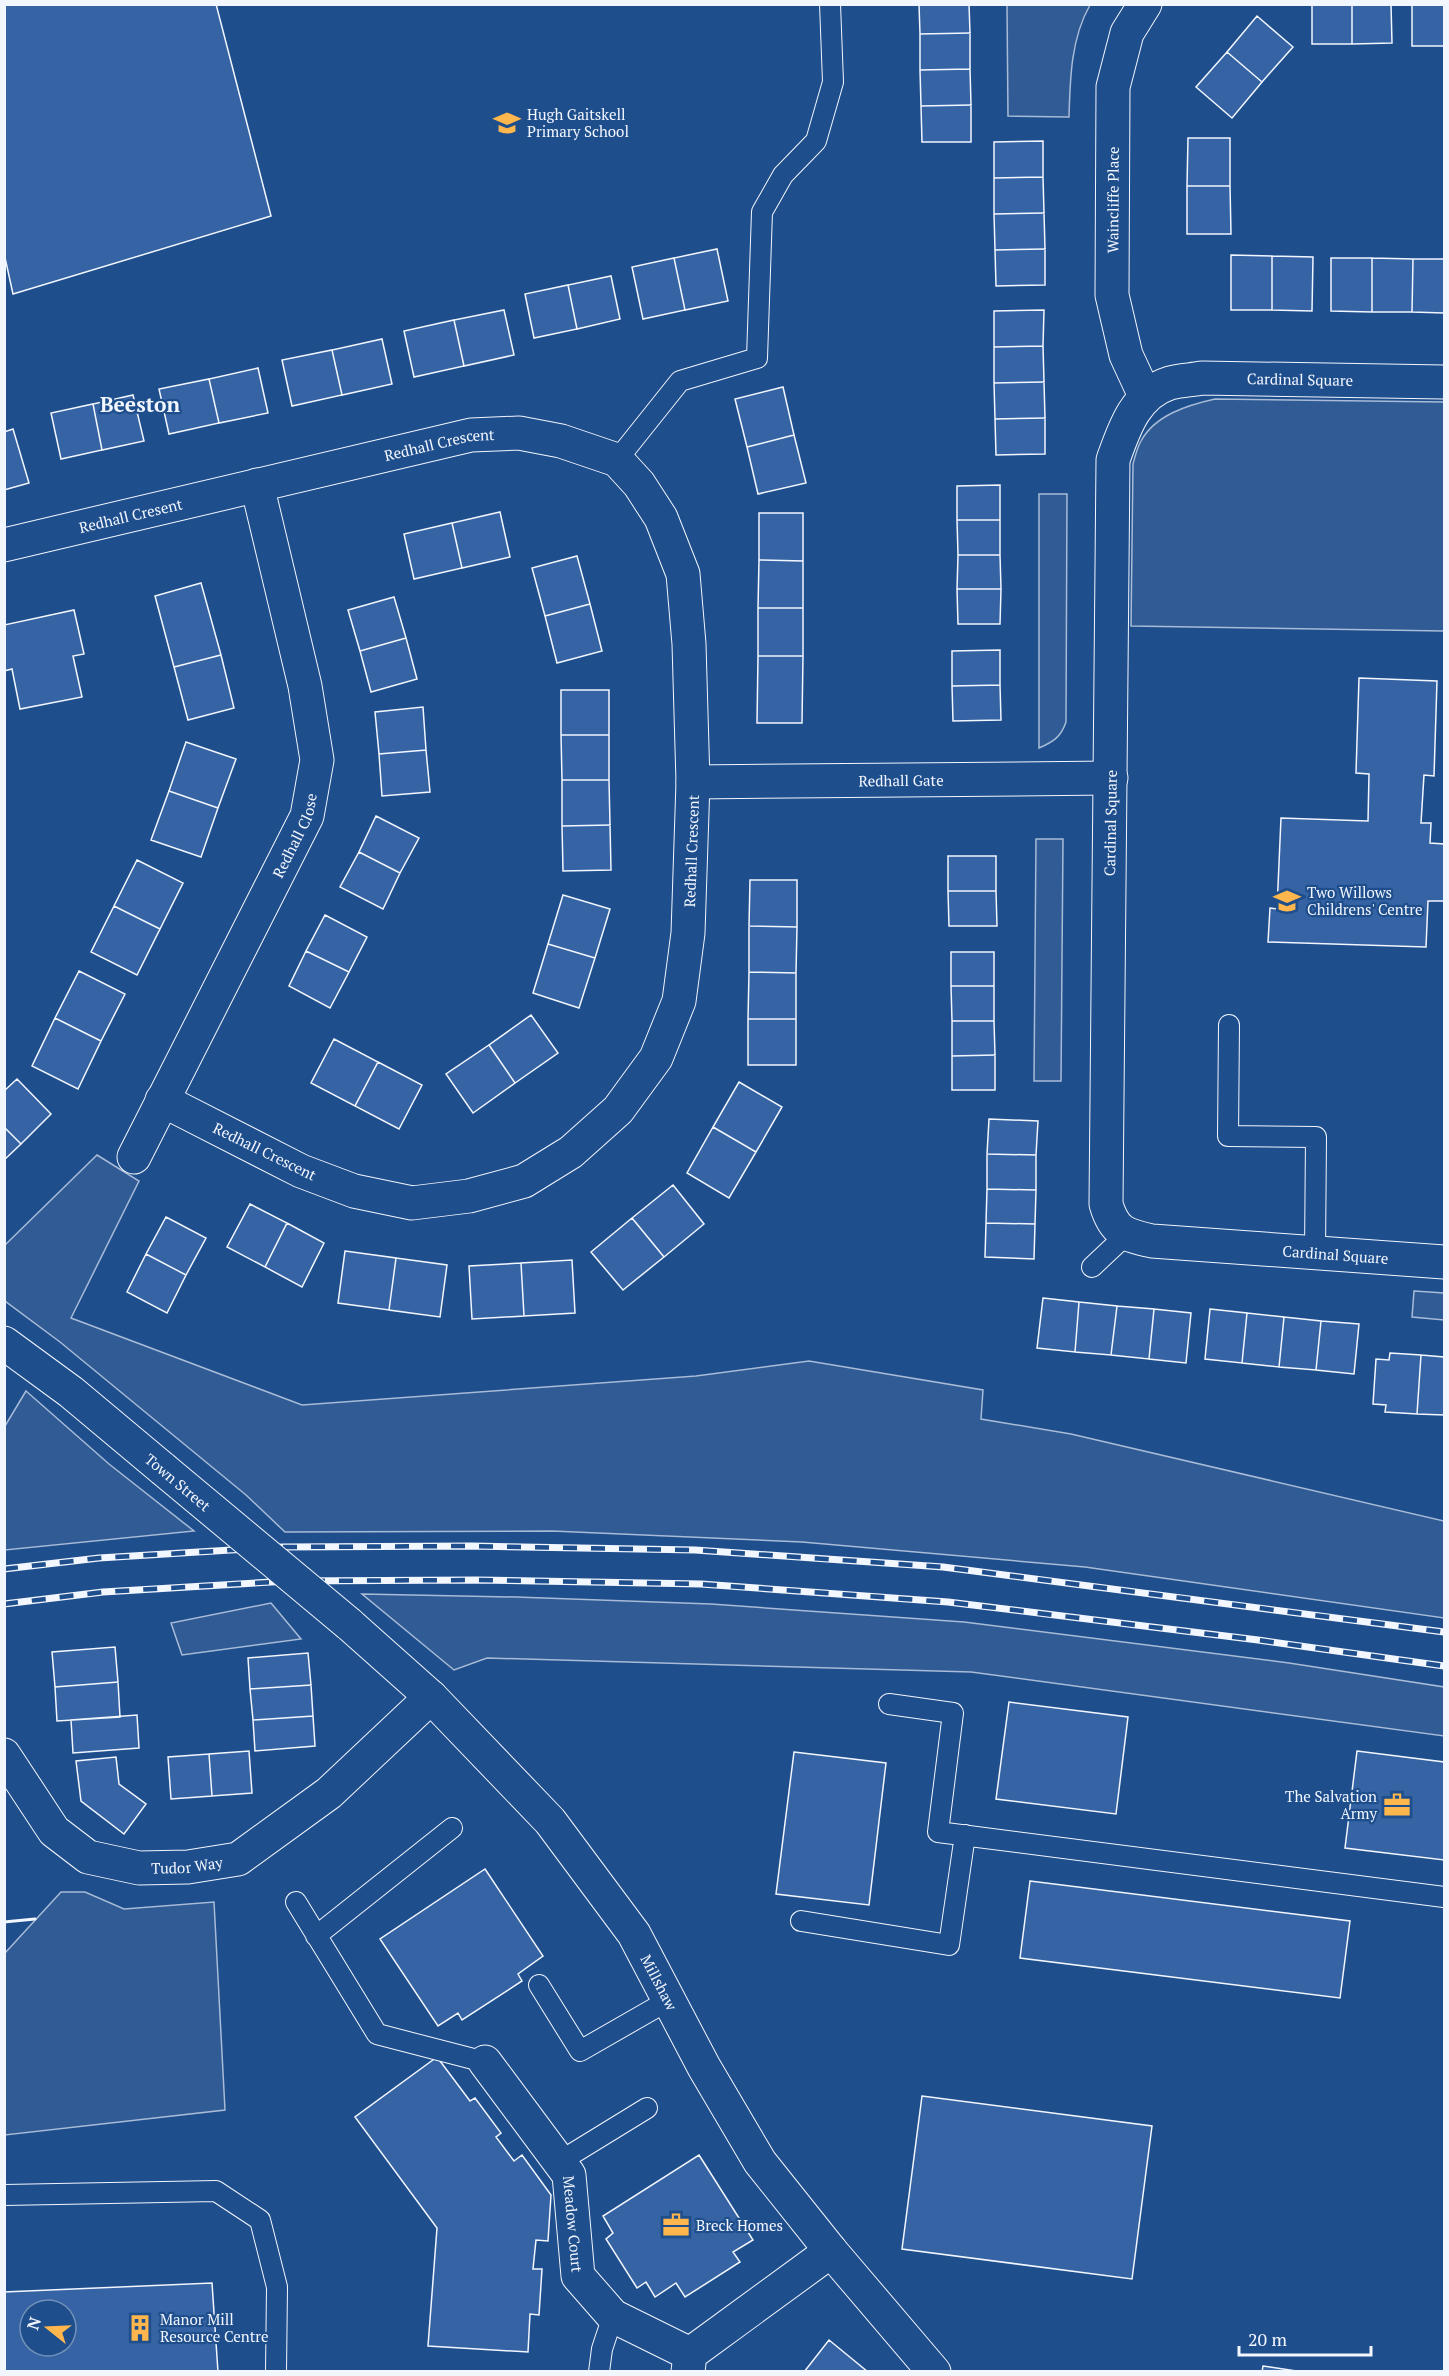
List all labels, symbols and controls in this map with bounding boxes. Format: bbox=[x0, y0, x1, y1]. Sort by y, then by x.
place label: Hugh Gaitskell Primary School bbox=[527, 104, 629, 141]
school or university icon: Hugh Gaitskell Primary School bbox=[492, 108, 522, 138]
street label: Waincliffe Place bbox=[1102, 146, 1123, 253]
street label: Cardinal Square bbox=[1247, 368, 1353, 390]
district label: Beeston bbox=[100, 390, 180, 418]
street label: Redhall Crescent bbox=[382, 424, 495, 465]
street label: Redhall Cresent bbox=[77, 493, 185, 537]
street label: Redhall Gate bbox=[858, 770, 944, 790]
street label: Cardinal Square bbox=[1099, 770, 1121, 876]
street label: Redhall Close bbox=[267, 792, 321, 881]
street label: Redhall Crescent bbox=[679, 794, 703, 908]
place label: Two Willows Childrens' Centre bbox=[1307, 882, 1423, 919]
school or university icon: Two Willows Childrens' Centre bbox=[1272, 886, 1302, 916]
street label: Redhall Crescent bbox=[210, 1117, 320, 1185]
street label: Cardinal Square bbox=[1282, 1240, 1389, 1268]
street label: Town Street bbox=[141, 1449, 215, 1516]
place label: The Salvation Army bbox=[1285, 1786, 1377, 1823]
office icon: The Salvation Army bbox=[1382, 1790, 1412, 1820]
street label: Tudor Way bbox=[151, 1852, 224, 1878]
street label: Millshaw bbox=[636, 1951, 683, 2015]
street label: Meadow Court bbox=[559, 2175, 588, 2273]
office icon: Breck Homes bbox=[661, 2210, 691, 2240]
place label: Breck Homes bbox=[696, 2215, 783, 2235]
north arrow bbox=[18, 2298, 78, 2358]
place label: Manor Mill Resource Centre bbox=[160, 2309, 269, 2346]
building icon: Manor Mill Resource Centre bbox=[125, 2313, 155, 2343]
text: N bbox=[21, 2314, 46, 2333]
scale bar bbox=[1239, 2319, 1371, 2357]
text: 20 m bbox=[1248, 2327, 1288, 2351]

